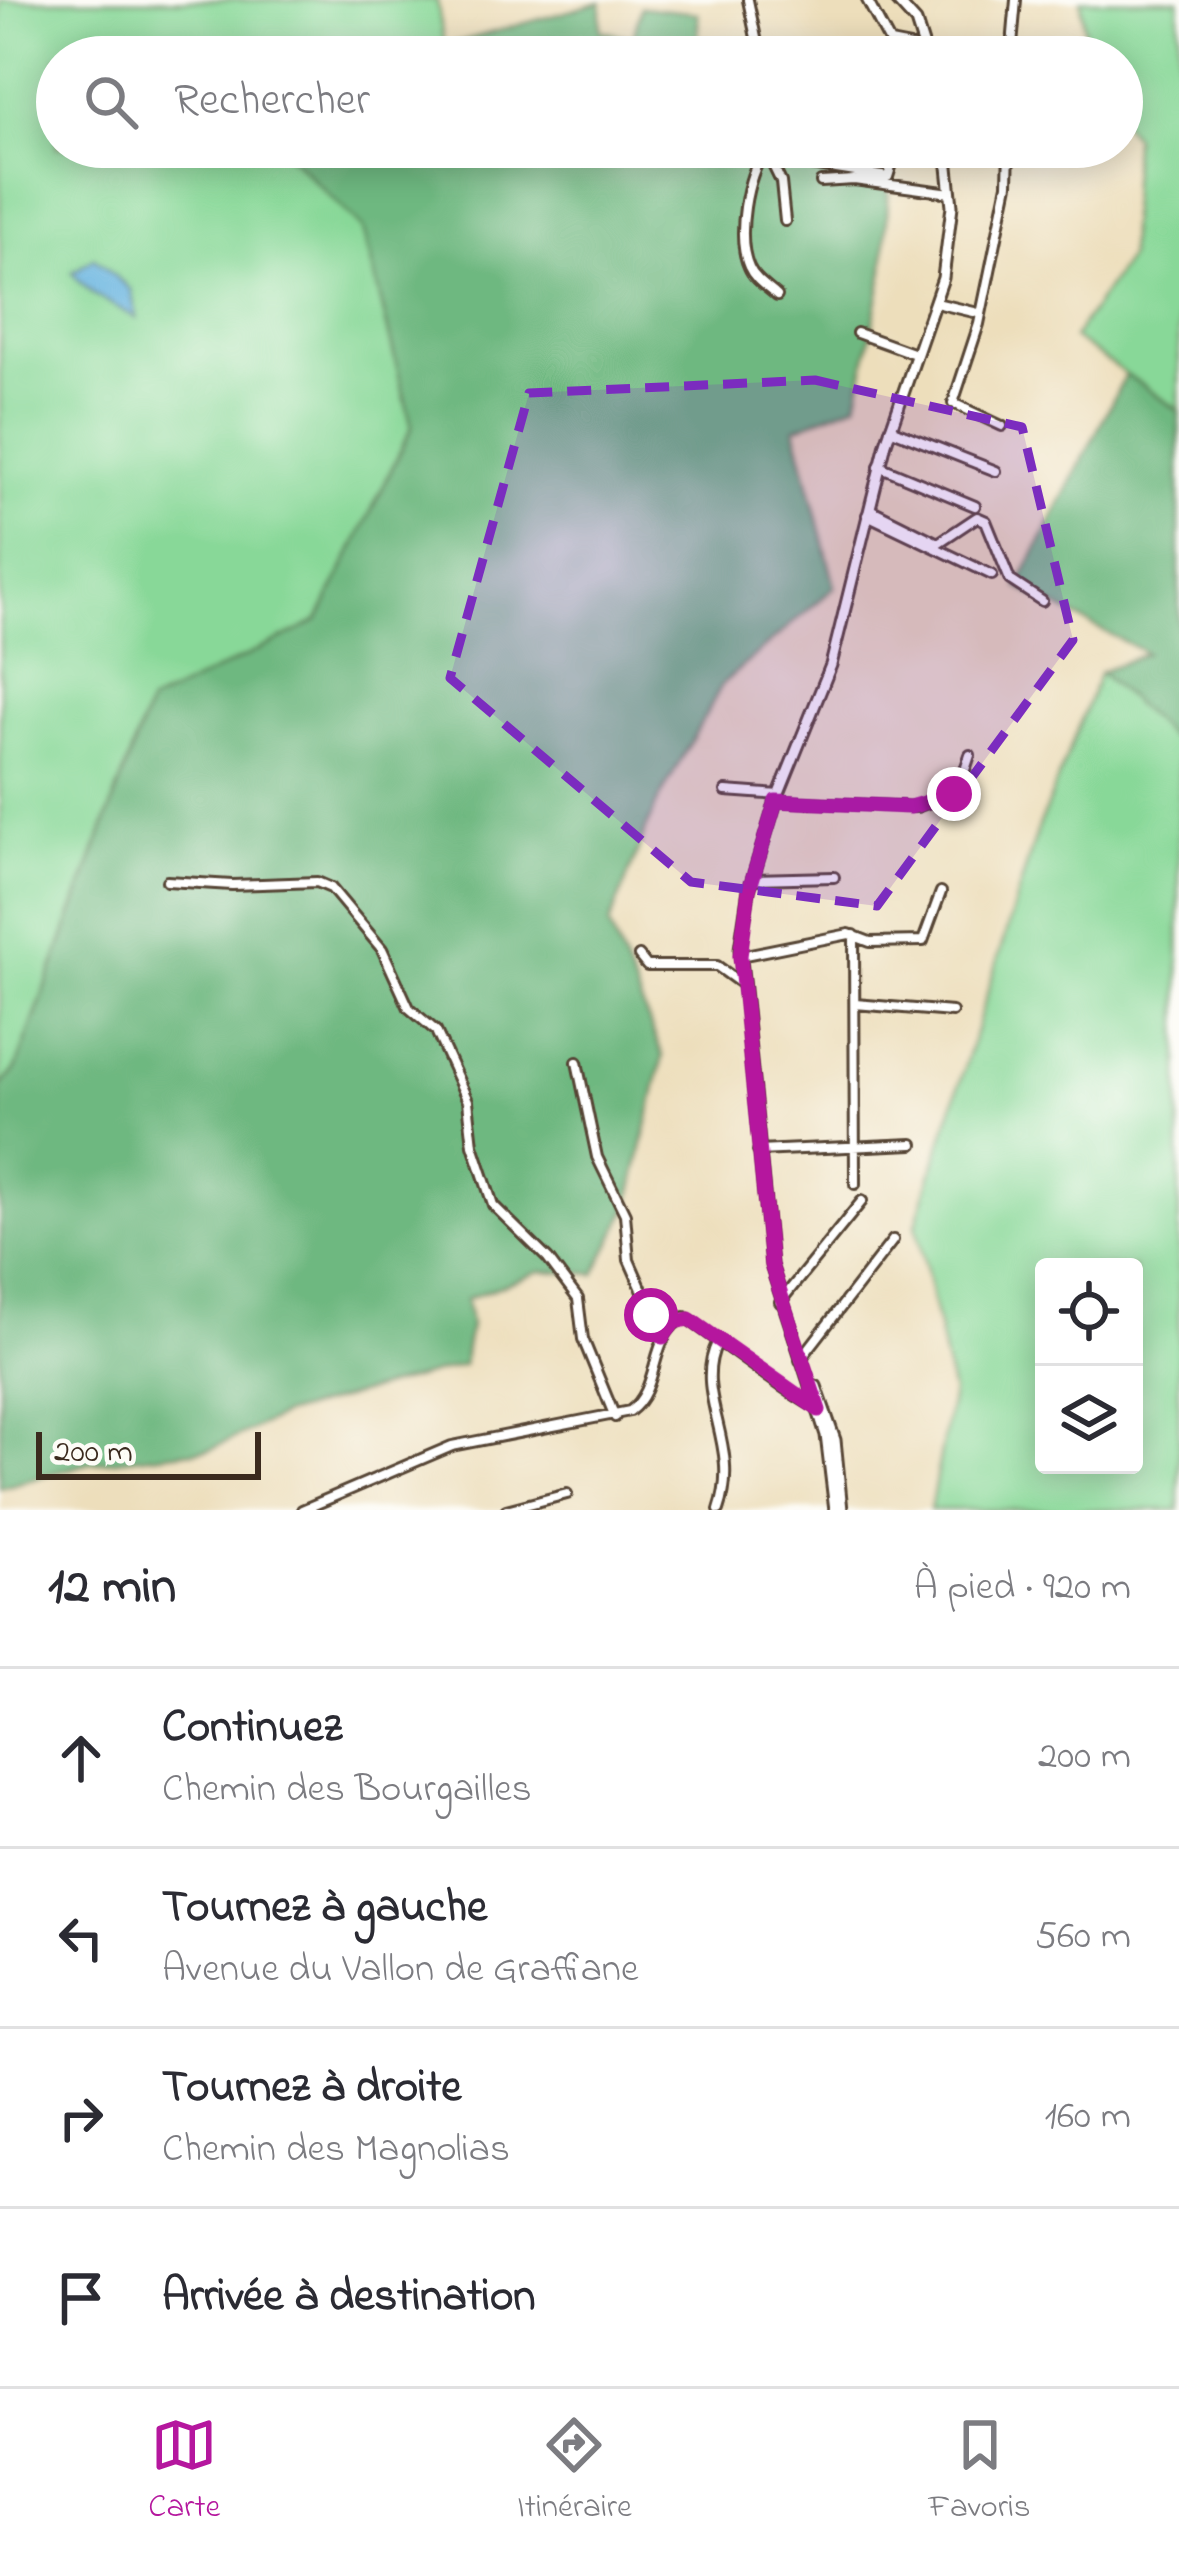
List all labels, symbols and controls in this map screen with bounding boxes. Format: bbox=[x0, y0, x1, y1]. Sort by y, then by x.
search box bbox=[36, 36, 1143, 168]
icon: search bbox=[78, 69, 144, 135]
text: Rechercher bbox=[174, 69, 370, 135]
route end bbox=[927, 767, 981, 821]
map controls bbox=[1035, 1258, 1143, 1474]
button: locate bbox=[1035, 1258, 1143, 1366]
route start bbox=[624, 1288, 678, 1342]
button: layers bbox=[1035, 1366, 1143, 1474]
scale bar bbox=[36, 1426, 261, 1479]
text: 200 m bbox=[54, 1429, 133, 1477]
text: 12 min bbox=[48, 1551, 176, 1626]
text: À pied · 920 m bbox=[914, 1560, 1131, 1617]
text: Continuez bbox=[162, 1696, 342, 1762]
icon: ahead bbox=[48, 1725, 114, 1791]
text: 200 m bbox=[1038, 1729, 1131, 1786]
text: Chemin des Bourgailles bbox=[162, 1762, 532, 1819]
text: Tournez à gauche bbox=[162, 1876, 487, 1942]
icon: left bbox=[48, 1905, 114, 1971]
text: 560 m bbox=[1035, 1909, 1131, 1966]
text: Avenue du Vallon de Graffiane bbox=[162, 1942, 638, 1999]
text: Tournez à droite bbox=[162, 2056, 461, 2122]
icon: right bbox=[48, 2085, 114, 2151]
text: 160 m bbox=[1045, 2089, 1131, 2146]
text: Chemin des Magnolias bbox=[162, 2122, 510, 2179]
icon: arrive bbox=[48, 2265, 114, 2331]
text: Arrivée à destination bbox=[162, 2265, 536, 2331]
tab: Carte bbox=[148, 2412, 220, 2532]
tab: Itinéraire bbox=[517, 2412, 632, 2532]
tab: Favoris bbox=[929, 2412, 1031, 2532]

